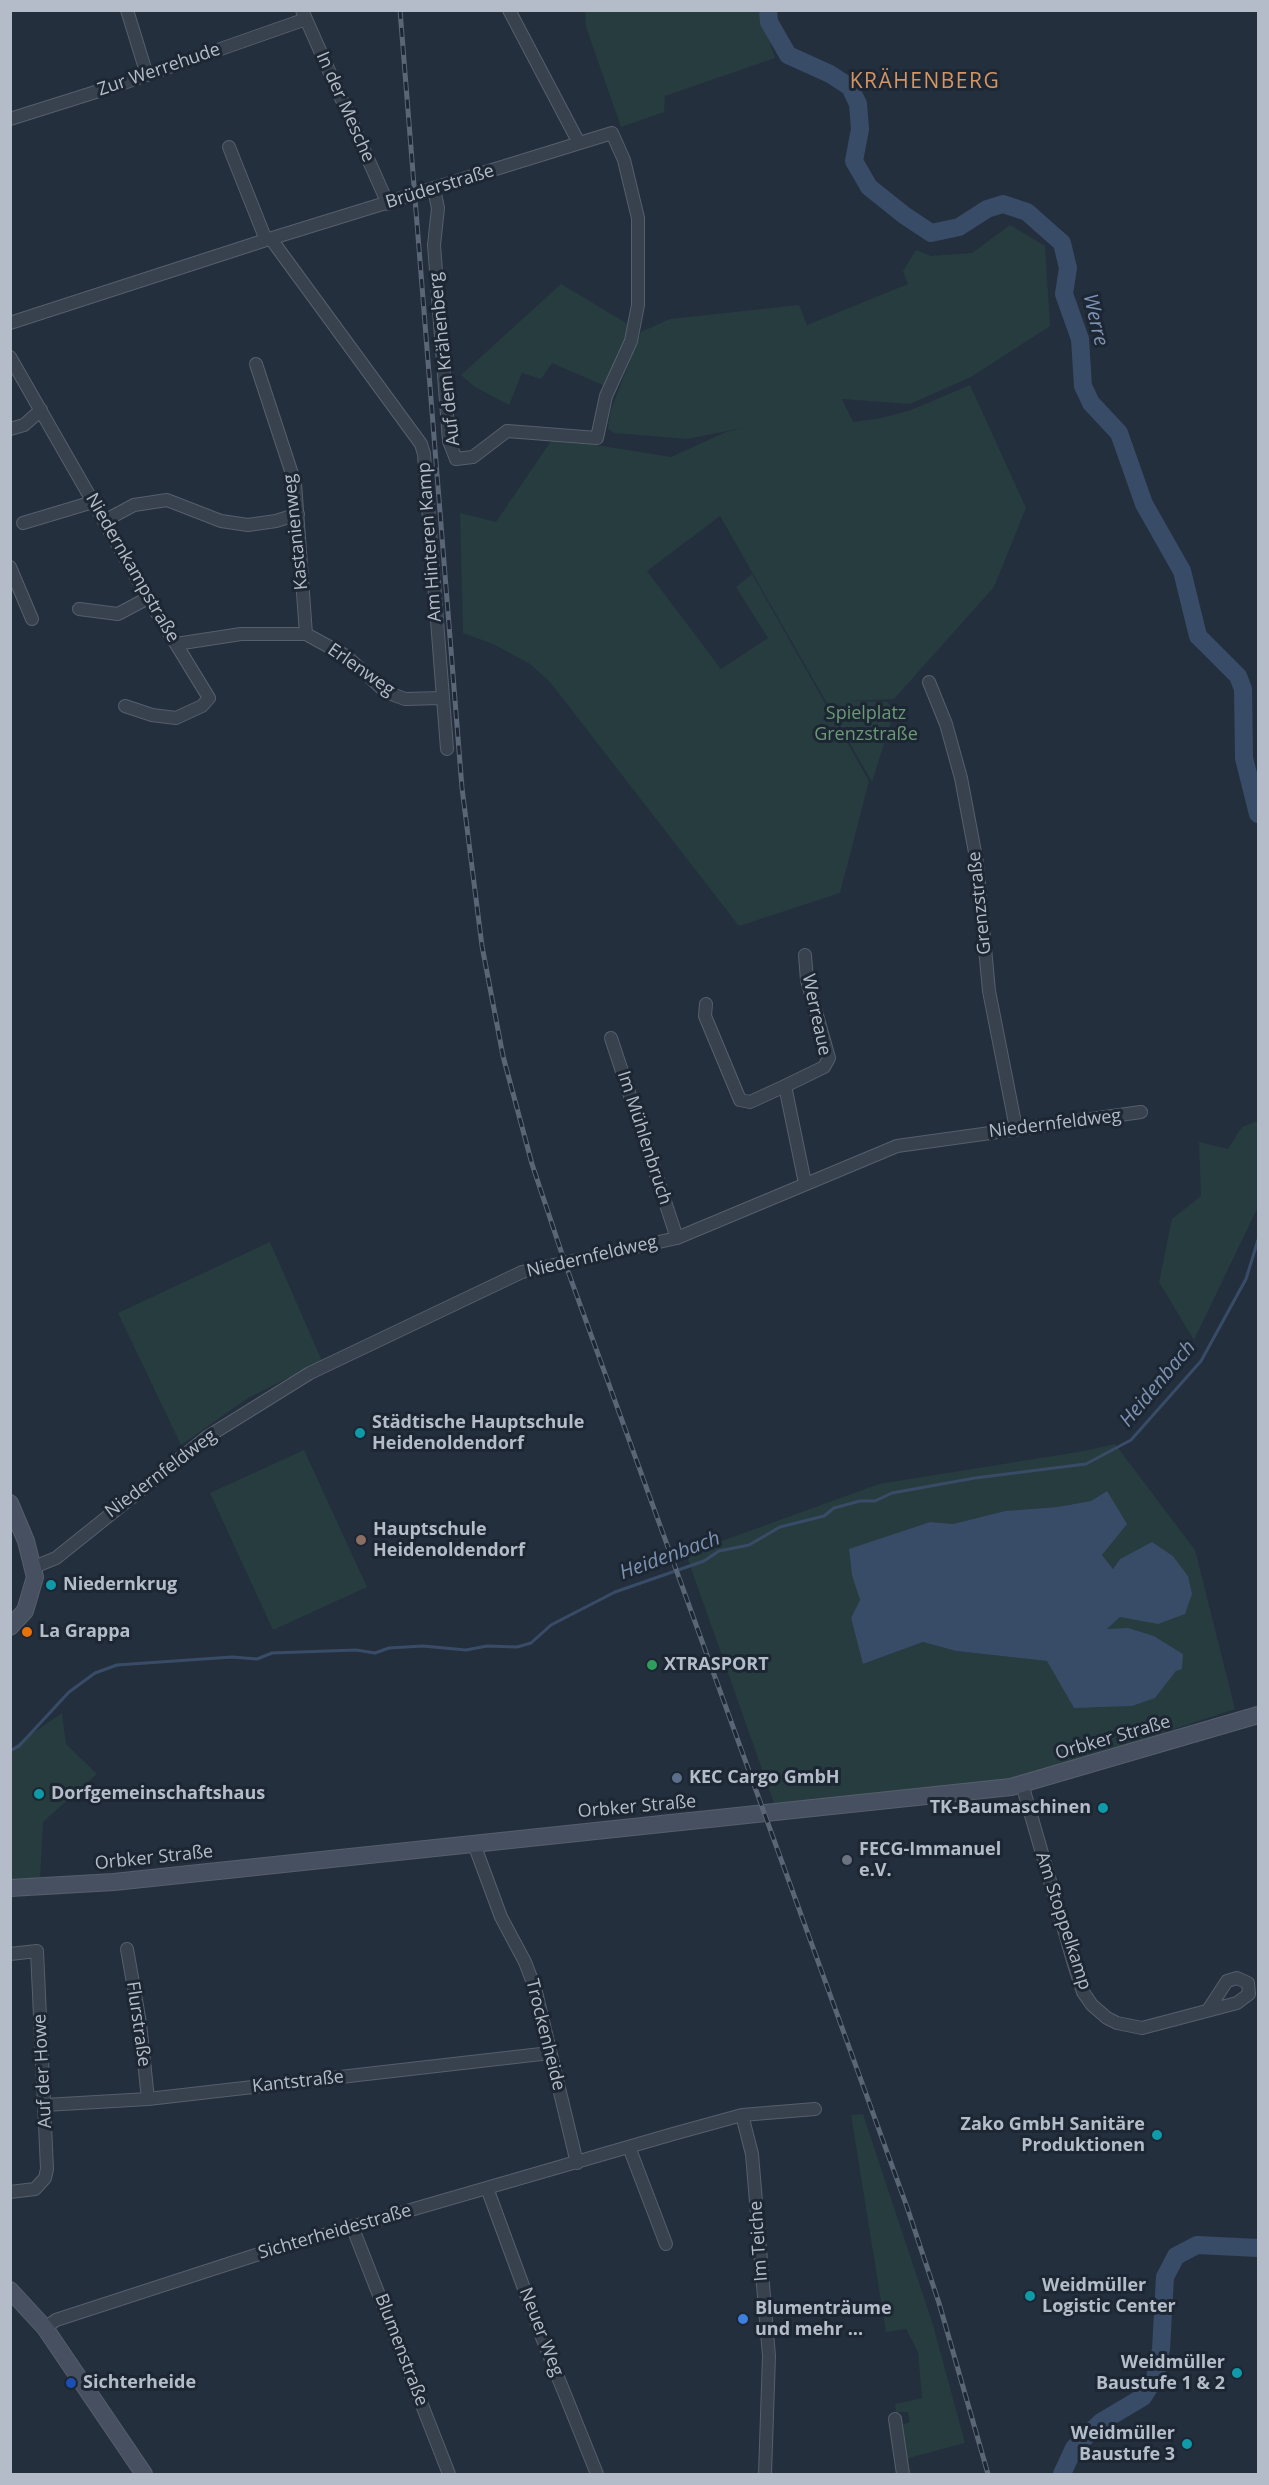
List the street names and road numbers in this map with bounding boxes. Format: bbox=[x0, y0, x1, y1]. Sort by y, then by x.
street label: Zur Werrehude bbox=[95, 39, 223, 101]
street label: In der Mesche bbox=[311, 48, 379, 166]
street label: Brüderstraße bbox=[383, 160, 497, 214]
street label: Auf dem Krähenberg bbox=[425, 271, 465, 447]
street label: Am Hinteren Kamp bbox=[414, 461, 446, 623]
street label: Kastanienweg bbox=[279, 473, 313, 591]
street label: Niedernkampstraße bbox=[81, 490, 183, 646]
street label: Erlenweg bbox=[323, 639, 399, 701]
street label: Grenzstraße bbox=[964, 850, 996, 956]
street label: Werreaue bbox=[797, 972, 835, 1058]
street label: Im Mühlenbruch bbox=[612, 1068, 676, 1208]
street label: Niedernfeldweg bbox=[988, 1105, 1122, 1143]
street label: Niedernfeldweg bbox=[525, 1231, 659, 1283]
street label: Niedernfeldweg bbox=[101, 1425, 221, 1523]
street label: Orbker Straße bbox=[1053, 1711, 1173, 1765]
street label: Orbker Straße bbox=[577, 1791, 697, 1823]
street label: Orbker Straße bbox=[94, 1841, 214, 1875]
street label: Am Stoppelkamp bbox=[1031, 1849, 1095, 1993]
street label: Trockenheide bbox=[521, 1977, 569, 2093]
street label: Flurstraße bbox=[121, 1980, 155, 2068]
street label: Auf der Howe bbox=[29, 2013, 57, 2129]
street label: Kantstraße bbox=[251, 2066, 345, 2098]
street label: Sichterheidestraße bbox=[256, 2200, 414, 2264]
street label: Im Teiche bbox=[745, 2200, 773, 2282]
street label: Neuer Weg bbox=[514, 2285, 568, 2379]
street label: Blumenstraße bbox=[370, 2291, 432, 2409]

